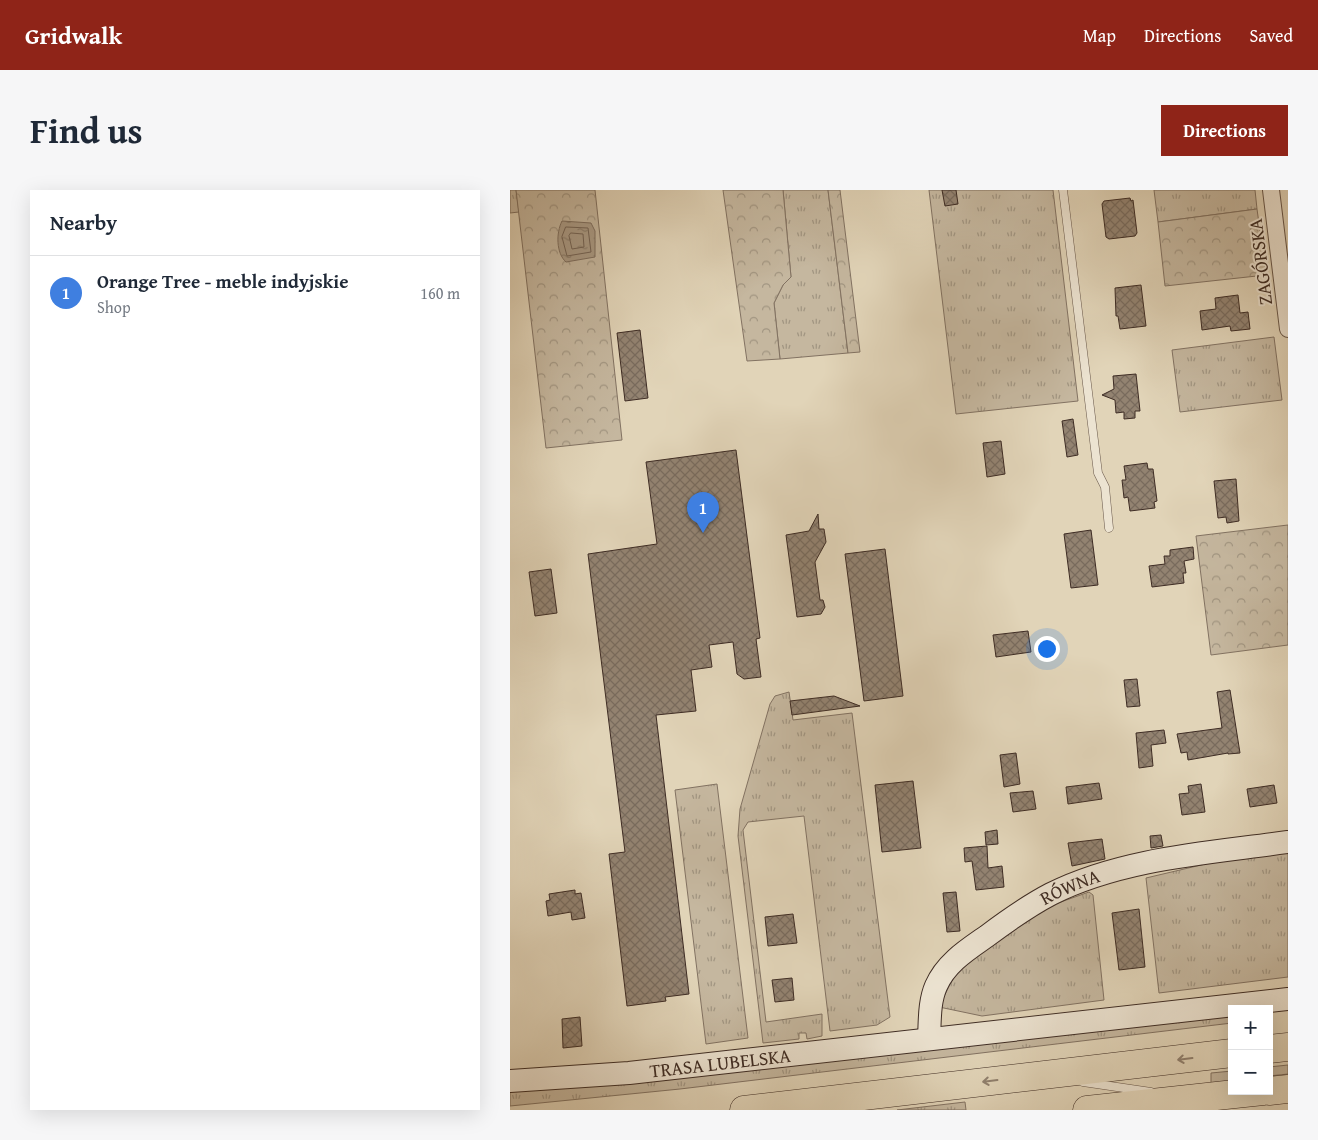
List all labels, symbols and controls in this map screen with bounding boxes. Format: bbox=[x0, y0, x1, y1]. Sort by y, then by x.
text: Gridwalk bbox=[25, 18, 122, 53]
text: Map bbox=[1083, 22, 1116, 49]
text: Directions bbox=[1144, 22, 1221, 49]
text: Saved bbox=[1249, 22, 1293, 49]
text: Find us bbox=[30, 105, 143, 156]
button: Directions bbox=[1161, 105, 1288, 156]
text: Nearby bbox=[50, 207, 117, 238]
street label: ZAGÓRSKA bbox=[1241, 217, 1279, 307]
text: Orange Tree - meble indyjskie bbox=[97, 267, 349, 295]
text: 1 bbox=[62, 281, 70, 305]
text: 160 m bbox=[420, 281, 460, 305]
text: Shop bbox=[97, 295, 131, 319]
pin: 1 bbox=[687, 492, 719, 533]
your location bbox=[1034, 636, 1060, 662]
street label: RÓWNA bbox=[1035, 861, 1104, 912]
map controls bbox=[1228, 1005, 1273, 1095]
button: + bbox=[1228, 1005, 1273, 1050]
street label: TRASA LUBELSKA bbox=[648, 1041, 793, 1085]
button: − bbox=[1228, 1050, 1273, 1095]
one-way arrow bbox=[1177, 1054, 1193, 1064]
one-way arrow bbox=[983, 1076, 999, 1086]

